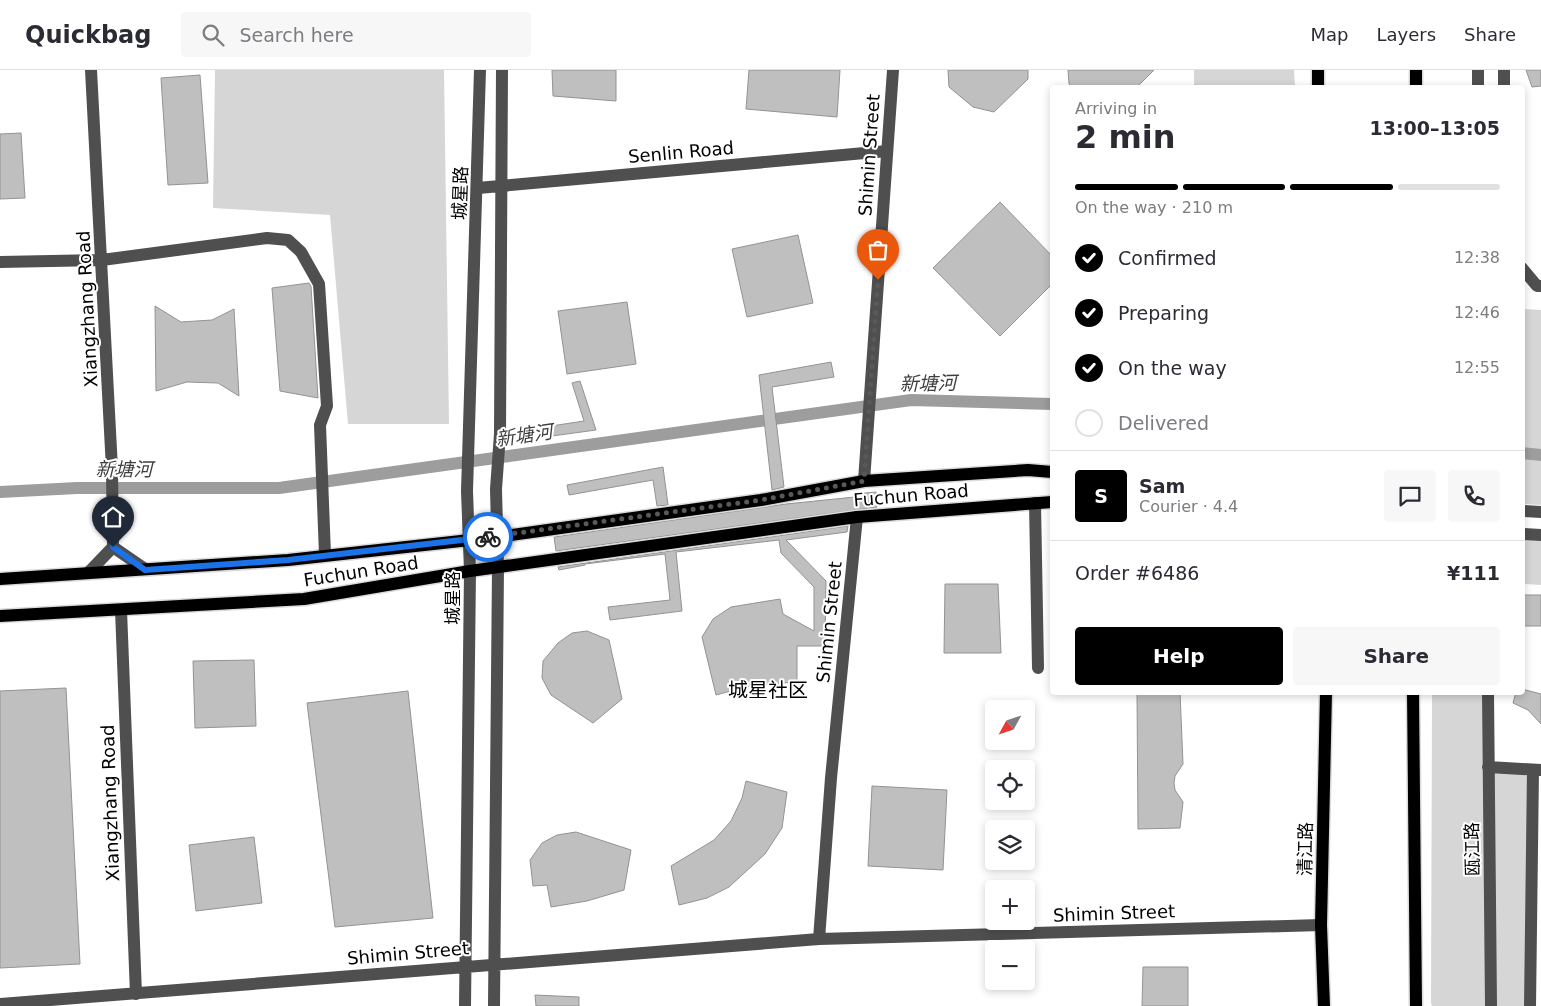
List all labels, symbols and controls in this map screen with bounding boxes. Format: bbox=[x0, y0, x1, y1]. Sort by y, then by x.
search box bbox=[181, 12, 531, 57]
text: Quickbag bbox=[25, 21, 151, 49]
icon: search bbox=[199, 21, 227, 49]
text: Search here bbox=[239, 24, 354, 46]
text: Map bbox=[1310, 24, 1348, 45]
text: Layers bbox=[1376, 24, 1436, 45]
text: Share bbox=[1464, 24, 1516, 45]
street label: Shimin Street bbox=[854, 93, 884, 217]
text: Arriving in bbox=[1075, 99, 1157, 118]
text: 13:00–13:05 bbox=[1370, 117, 1500, 139]
text: 2 min bbox=[1075, 118, 1176, 156]
street label: Senlin Road bbox=[627, 137, 735, 167]
street label: 城星路 bbox=[449, 166, 471, 220]
text: On the way · 210 m bbox=[1075, 198, 1233, 217]
pin bbox=[857, 229, 899, 280]
street label: Xiangzhang Road bbox=[72, 230, 102, 388]
icon: bag bbox=[864, 236, 892, 264]
icon: check bbox=[1075, 244, 1103, 272]
text: Confirmed bbox=[1118, 247, 1217, 269]
text: 12:38 bbox=[1454, 248, 1500, 267]
icon: check bbox=[1075, 299, 1103, 327]
text: Preparing bbox=[1118, 302, 1209, 324]
text: 12:46 bbox=[1454, 303, 1500, 322]
icon: check bbox=[1075, 354, 1103, 382]
text: On the way bbox=[1118, 357, 1227, 379]
text: 12:55 bbox=[1454, 358, 1500, 377]
water label: 新塘河 bbox=[899, 371, 961, 394]
text: Delivered bbox=[1118, 412, 1209, 434]
water label: 新塘河 bbox=[494, 420, 558, 450]
water label: 新塘河 bbox=[95, 458, 156, 480]
button: chat bbox=[1384, 470, 1436, 522]
button: phone bbox=[1448, 470, 1500, 522]
text: Sam bbox=[1139, 475, 1185, 497]
street label: Fuchun Road bbox=[852, 479, 970, 511]
text: S bbox=[1094, 485, 1108, 507]
pin bbox=[92, 496, 134, 547]
text: Courier · 4.4 bbox=[1139, 497, 1238, 516]
icon: home bbox=[99, 503, 127, 531]
courier bbox=[463, 512, 513, 562]
icon: bike bbox=[474, 523, 502, 551]
street label: Fuchun Road bbox=[302, 552, 420, 590]
street label: Shimin Street bbox=[812, 560, 846, 684]
text: Order #6486 bbox=[1075, 562, 1199, 584]
text: ¥111 bbox=[1447, 562, 1500, 584]
street label: 城星路 bbox=[442, 571, 463, 625]
button: Help bbox=[1075, 627, 1283, 685]
button: Share bbox=[1293, 627, 1500, 685]
district label: 城星社区 bbox=[728, 678, 808, 702]
north arrow bbox=[985, 700, 1035, 750]
map controls bbox=[985, 700, 1035, 990]
street label: Xiangzhang Road bbox=[97, 724, 123, 882]
button: locate bbox=[985, 760, 1035, 810]
button: layers bbox=[985, 820, 1035, 870]
street label: 清江路 bbox=[1294, 822, 1316, 876]
street label: 瓯江路 bbox=[1461, 822, 1483, 876]
button: + bbox=[985, 880, 1035, 930]
street label: Shimin Street bbox=[1053, 900, 1175, 926]
street label: Shimin Street bbox=[346, 937, 470, 969]
button: − bbox=[985, 940, 1035, 990]

